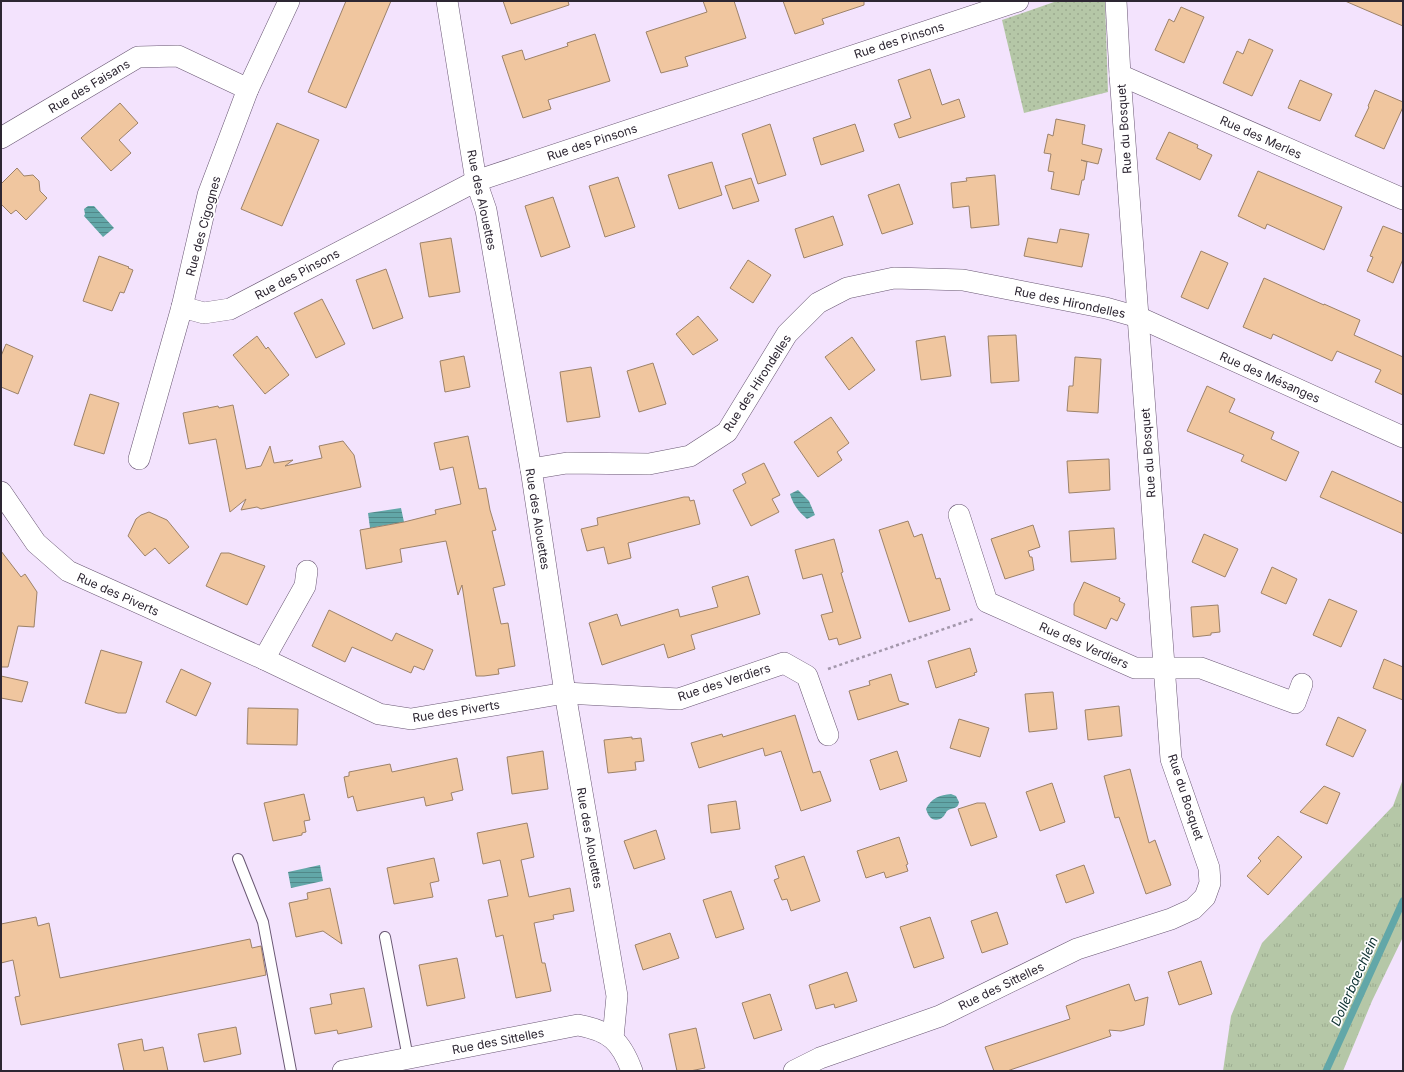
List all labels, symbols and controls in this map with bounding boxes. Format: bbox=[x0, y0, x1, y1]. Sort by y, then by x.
street label: Rue des Pinsons bbox=[852, 18, 946, 62]
street label: Rue des Faisans bbox=[46, 56, 132, 116]
street label: Rue du Bosquet bbox=[1113, 84, 1135, 174]
street label: Rue des Merles bbox=[1218, 112, 1304, 162]
street label: Rue des Pinsons bbox=[545, 120, 639, 164]
street label: Rue des Alouettes bbox=[464, 148, 500, 252]
street label: Rue des Cigognes bbox=[182, 174, 224, 278]
street label: Rue des Pinsons bbox=[252, 245, 342, 303]
street label: Rue des Hirondelles bbox=[1013, 283, 1127, 321]
street label: Rue des Hirondelles bbox=[720, 331, 794, 435]
street label: Rue des Mésanges bbox=[1218, 348, 1322, 406]
street label: Rue du Bosquet bbox=[1137, 408, 1159, 498]
street label: Rue des Alouettes bbox=[523, 467, 553, 571]
street label: Rue des Piverts bbox=[75, 569, 161, 619]
street label: Rue des Verdiers bbox=[1037, 619, 1131, 671]
street label: Rue des Verdiers bbox=[676, 660, 772, 704]
street label: Rue des Piverts bbox=[411, 697, 501, 725]
street label: Rue du Bosquet bbox=[1165, 752, 1207, 842]
street label: Rue des Alouettes bbox=[574, 786, 606, 890]
water label: Dollerbaechlein bbox=[1327, 934, 1381, 1028]
street label: Rue des Sittelles bbox=[956, 959, 1046, 1013]
street label: Rue des Sittelles bbox=[451, 1025, 545, 1057]

